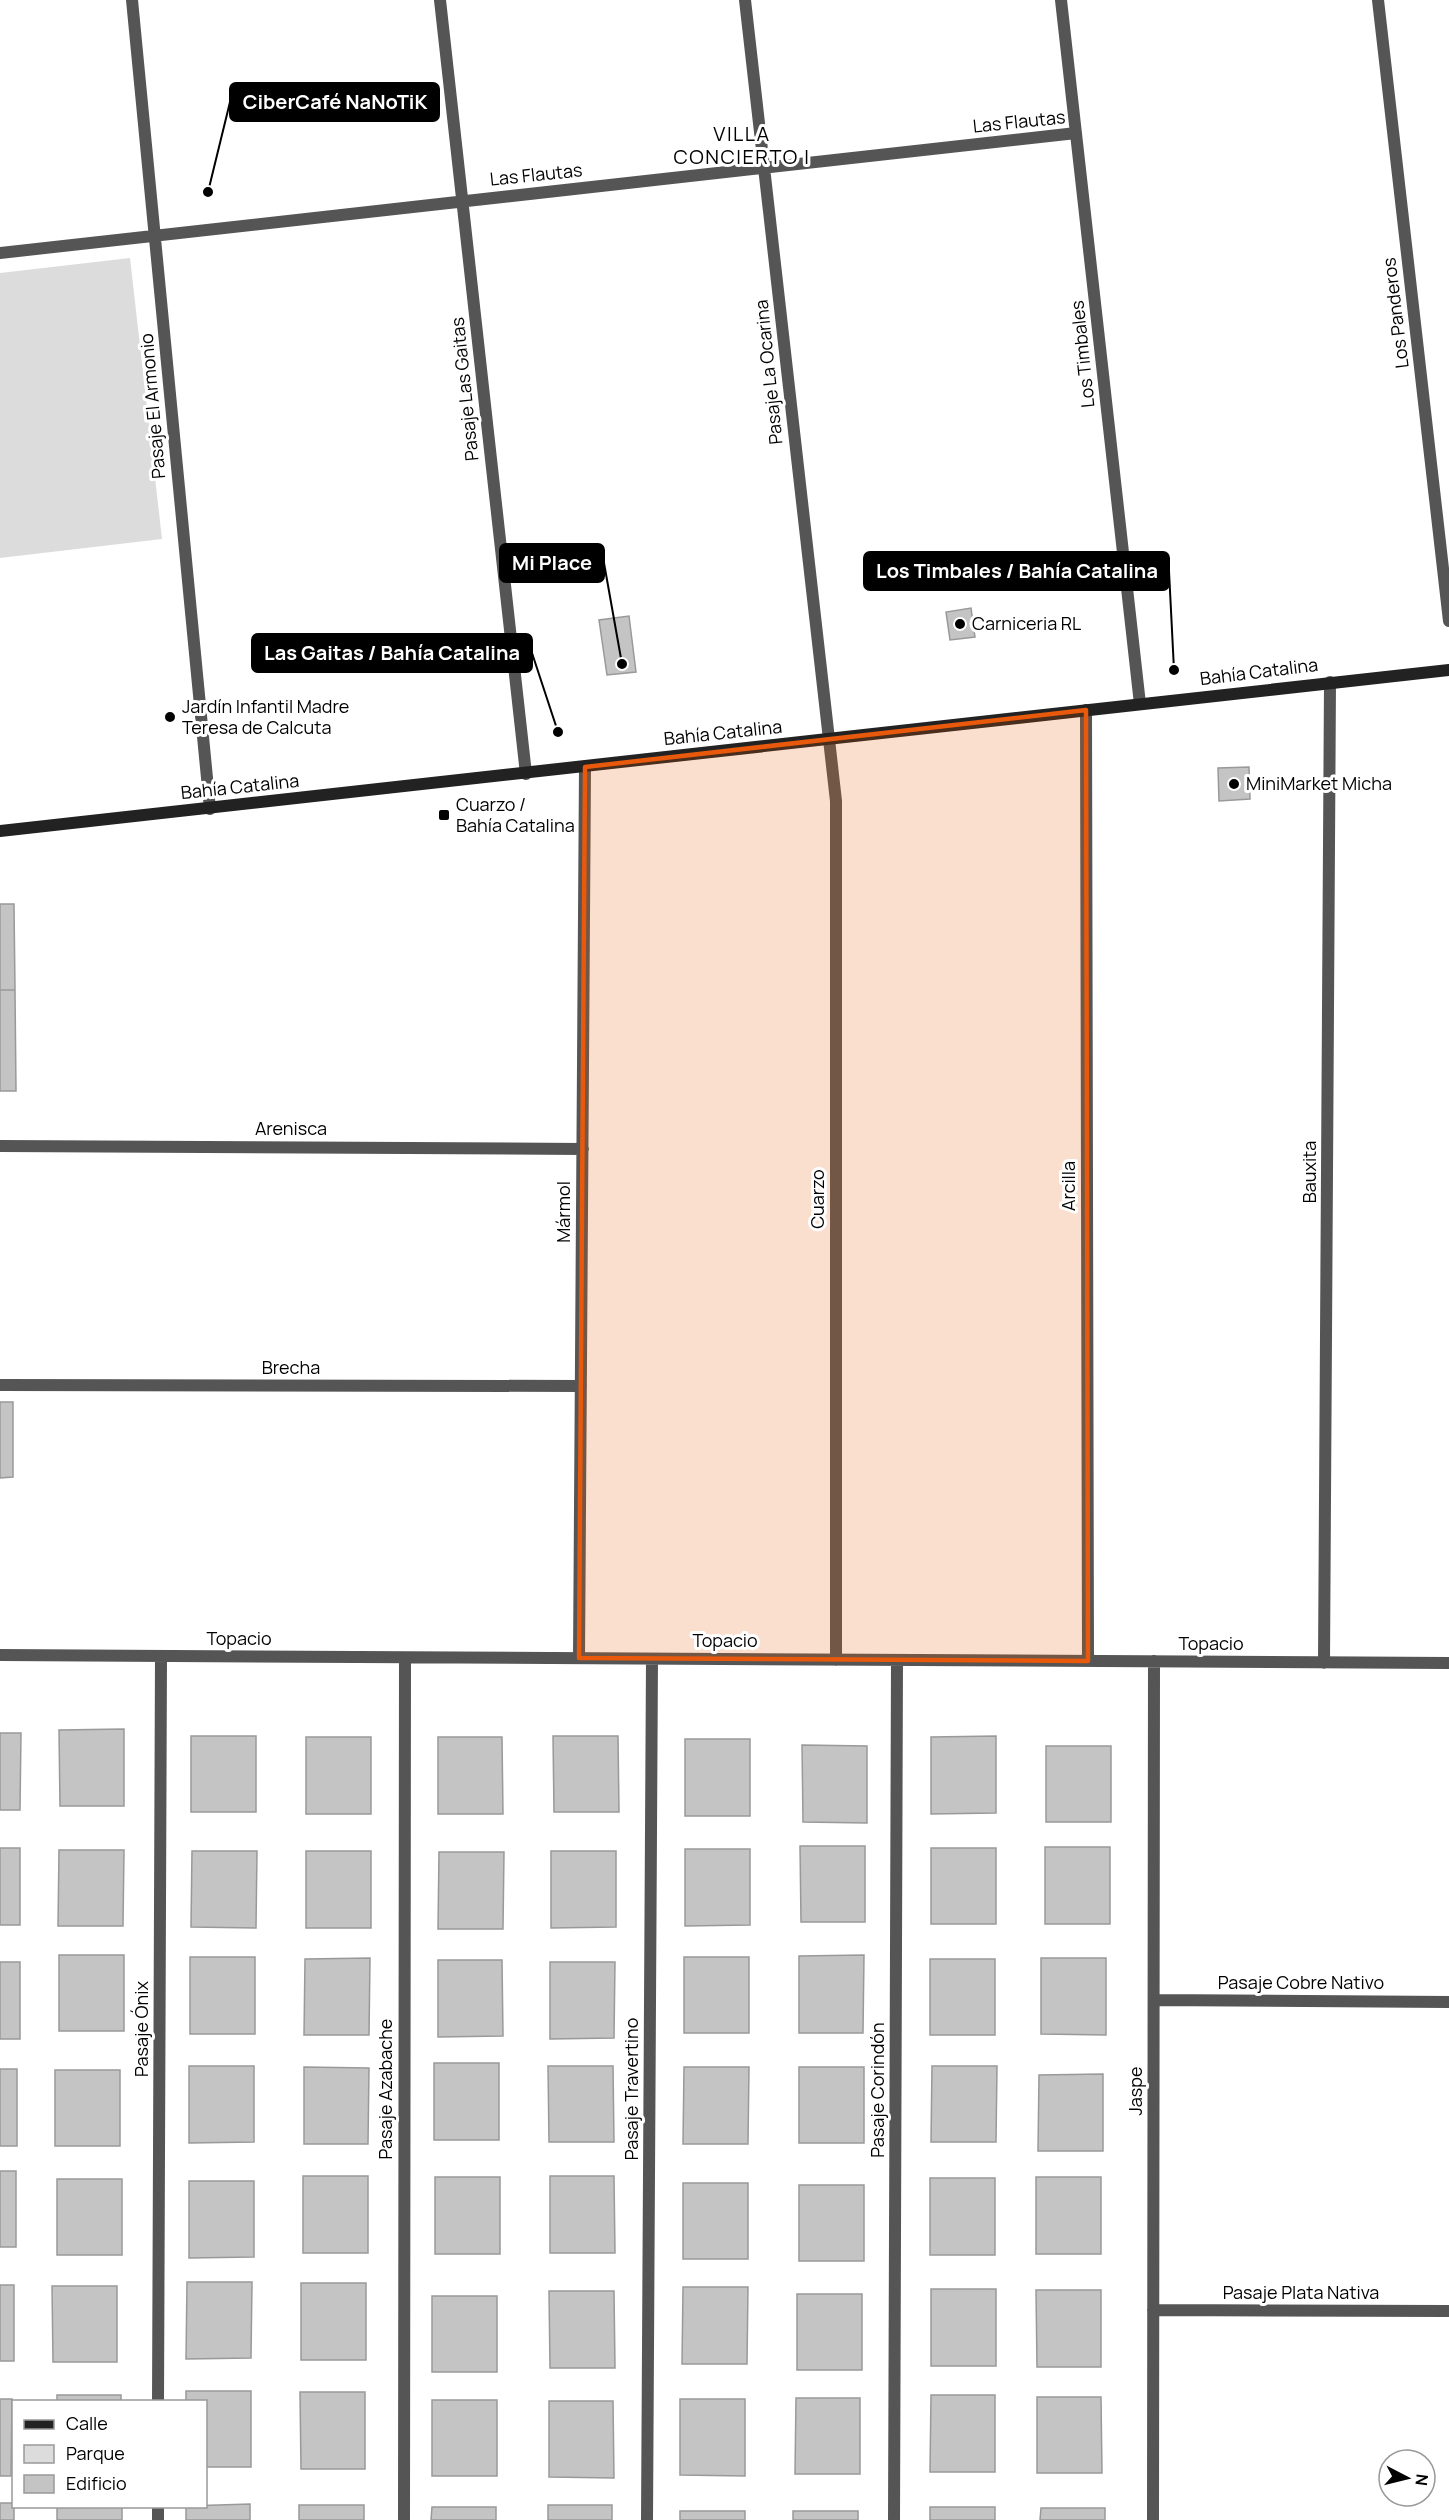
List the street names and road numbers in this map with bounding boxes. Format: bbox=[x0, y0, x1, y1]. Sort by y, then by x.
street label: Las Flautas bbox=[971, 104, 1066, 138]
street label: Las Flautas bbox=[488, 157, 583, 191]
street label: Los Panderos bbox=[1376, 256, 1414, 370]
street label: Pasaje La Ocarina bbox=[748, 298, 788, 446]
street label: Los Timbales bbox=[1064, 299, 1100, 409]
street label: Pasaje Las Gaitas bbox=[445, 316, 483, 462]
street label: Pasaje El Armonio bbox=[134, 332, 170, 480]
street label: Bahía Catalina bbox=[1198, 652, 1319, 690]
street label: Bahía Catalina bbox=[663, 714, 783, 750]
street label: Bahía Catalina bbox=[180, 768, 300, 804]
street label: Arenisca bbox=[255, 1116, 327, 1140]
street label: Bauxita bbox=[1297, 1141, 1321, 1203]
street label: Arcilla bbox=[1056, 1161, 1080, 1211]
street label: Cuarzo bbox=[805, 1169, 829, 1229]
street label: Mármol bbox=[551, 1181, 575, 1243]
street label: Brecha bbox=[262, 1355, 320, 1379]
street label: Topacio bbox=[206, 1626, 272, 1650]
street label: Topacio bbox=[692, 1628, 758, 1652]
street label: Topacio bbox=[1178, 1631, 1244, 1655]
street label: Pasaje Cobre Nativo bbox=[1218, 1970, 1384, 1994]
street label: Pasaje Ónix bbox=[129, 1981, 153, 2077]
street label: Pasaje Travertino bbox=[619, 2018, 643, 2160]
street label: Pasaje Azabache bbox=[373, 2019, 397, 2159]
street label: Pasaje Corindón bbox=[865, 2022, 889, 2158]
street label: Jaspe bbox=[1123, 2067, 1147, 2115]
street label: Pasaje Plata Nativa bbox=[1223, 2280, 1379, 2304]

